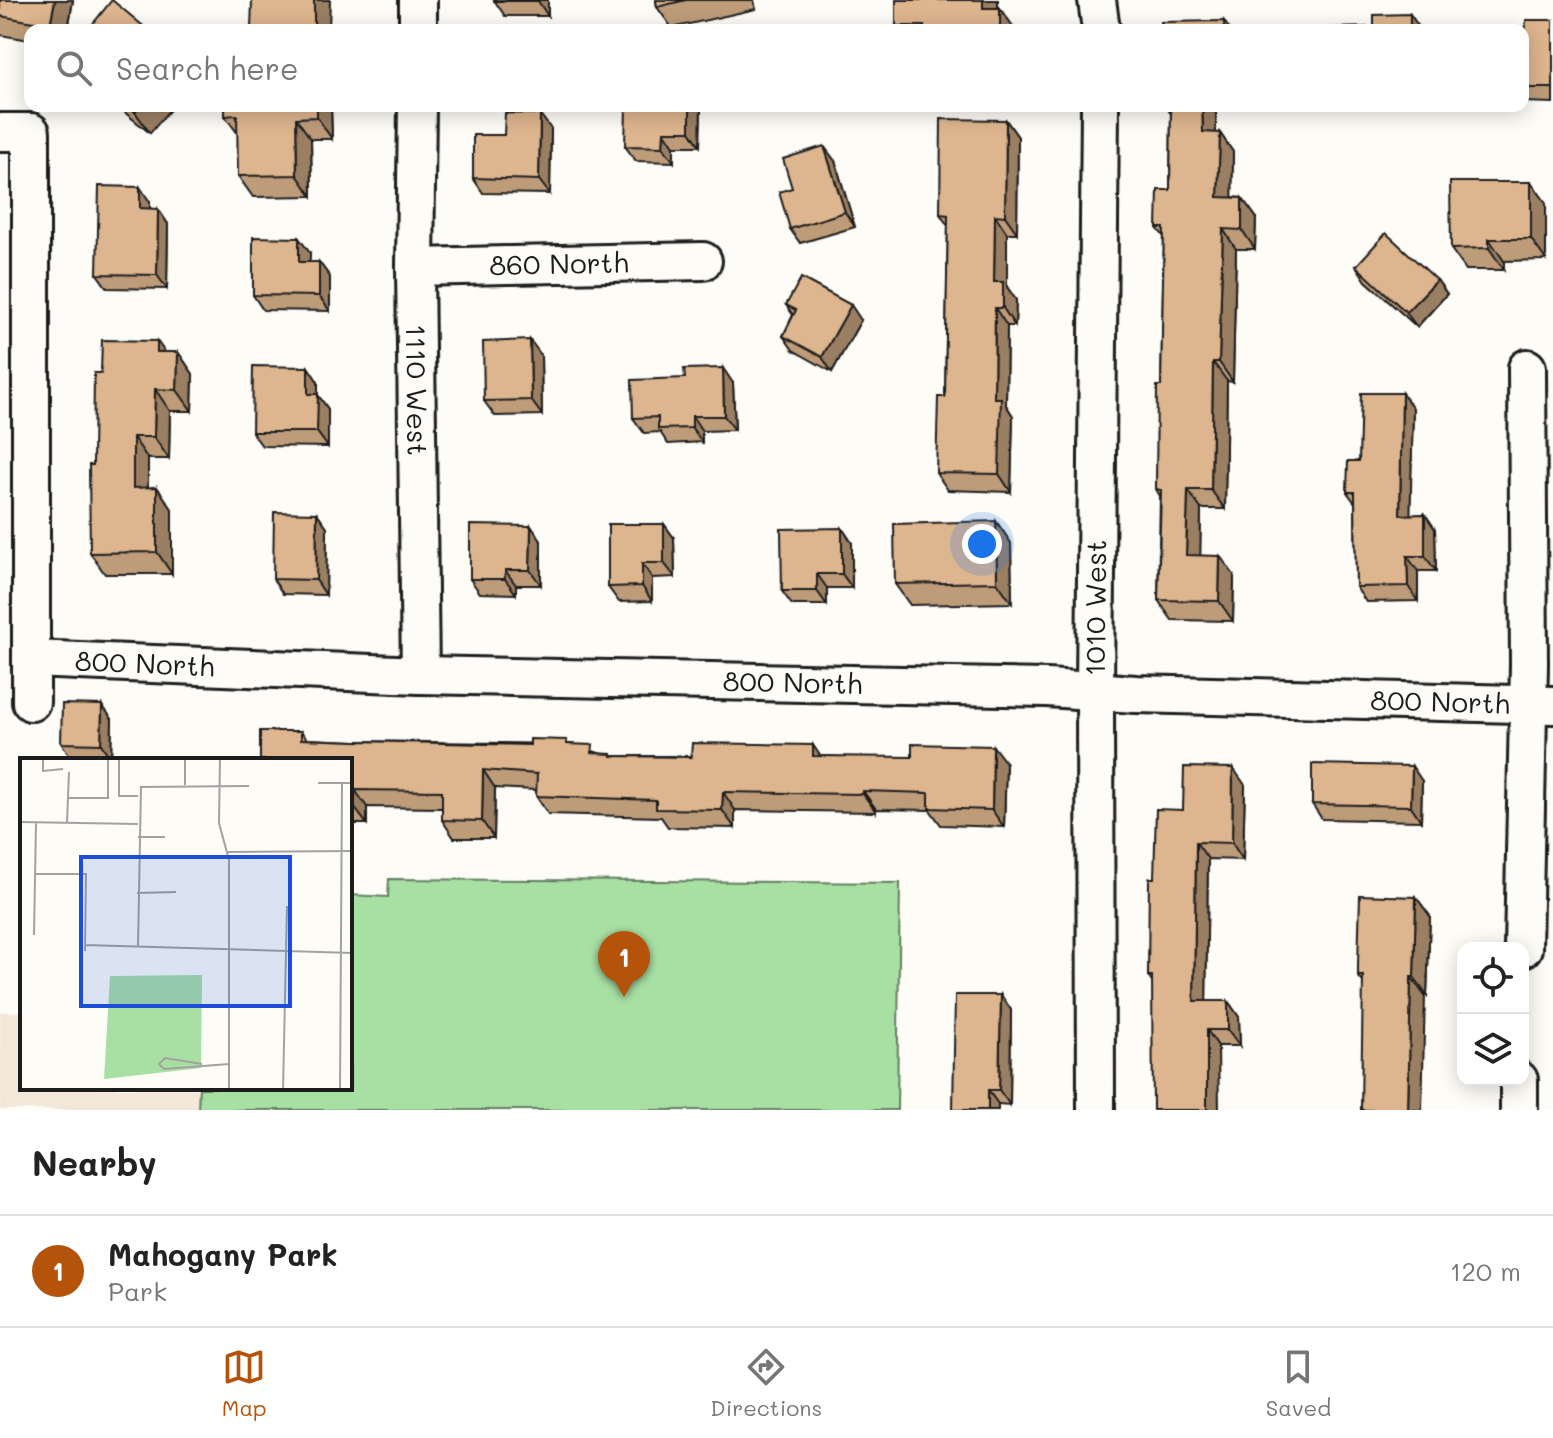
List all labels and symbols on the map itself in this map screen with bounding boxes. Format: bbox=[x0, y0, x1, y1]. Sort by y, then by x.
street label: 860 North bbox=[489, 244, 629, 282]
street label: 1110 West bbox=[399, 324, 436, 456]
your location bbox=[962, 524, 1002, 564]
street label: 1010 West bbox=[1076, 540, 1113, 676]
street label: 800 North bbox=[74, 642, 216, 684]
street label: 800 North bbox=[722, 662, 863, 701]
street label: 800 North bbox=[1370, 681, 1511, 721]
inset map bbox=[20, 758, 352, 1090]
pin: 1 bbox=[598, 931, 650, 997]

